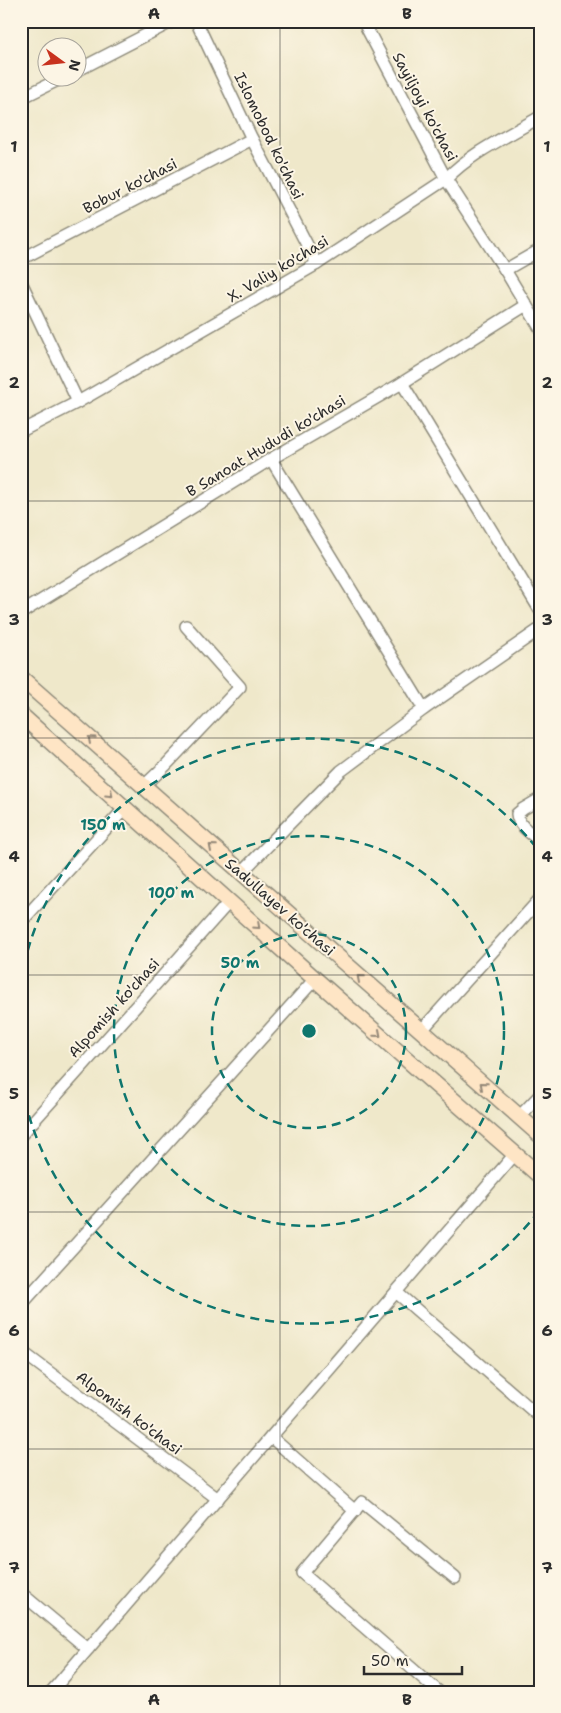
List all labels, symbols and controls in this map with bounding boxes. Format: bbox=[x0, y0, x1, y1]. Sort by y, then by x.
text: A bbox=[148, 3, 160, 24]
text: B bbox=[402, 3, 412, 24]
north arrow bbox=[38, 38, 88, 88]
street label: Sayiljoyi ko'chasi bbox=[388, 49, 462, 165]
text: N bbox=[64, 58, 85, 73]
street label: Islomobod ko'chasi bbox=[230, 69, 308, 203]
text: 1 bbox=[10, 136, 18, 157]
text: 1 bbox=[543, 136, 551, 157]
street label: Bobur ko'chasi bbox=[79, 154, 181, 218]
street label: X. Valiy ko'chasi bbox=[224, 231, 332, 307]
text: 2 bbox=[8, 372, 20, 393]
text: 2 bbox=[541, 372, 553, 393]
street label: B Sanoat Hududi ko'chasi bbox=[183, 390, 349, 502]
text: 3 bbox=[8, 609, 20, 630]
text: 3 bbox=[541, 609, 553, 630]
one-way arrow bbox=[87, 736, 96, 745]
one-way arrow bbox=[104, 788, 113, 797]
text: 150 m bbox=[80, 815, 126, 835]
one-way arrow bbox=[209, 844, 218, 853]
text: 4 bbox=[8, 846, 20, 867]
text: 4 bbox=[541, 846, 553, 867]
street label: Sadullayev ko'chasi bbox=[221, 854, 339, 960]
text: 100 m bbox=[148, 883, 194, 903]
one-way arrow bbox=[251, 921, 260, 930]
text: 50 m bbox=[221, 953, 260, 973]
street label: Alpomish ko'chasi bbox=[64, 954, 164, 1062]
one-way arrow bbox=[357, 975, 366, 984]
centre of rings bbox=[300, 1022, 318, 1040]
one-way arrow bbox=[373, 1028, 382, 1037]
one-way arrow bbox=[479, 1082, 488, 1091]
text: 5 bbox=[9, 1083, 19, 1104]
text: 5 bbox=[542, 1083, 552, 1104]
text: 6 bbox=[8, 1320, 20, 1341]
text: 6 bbox=[541, 1320, 553, 1341]
street label: Alpomish ko'chasi bbox=[72, 1367, 186, 1459]
text: 7 bbox=[8, 1557, 20, 1578]
text: 7 bbox=[541, 1557, 553, 1578]
scale bar bbox=[364, 1643, 461, 1675]
text: 50 m bbox=[371, 1651, 409, 1671]
text: A bbox=[148, 1689, 160, 1710]
text: B bbox=[402, 1689, 412, 1710]

